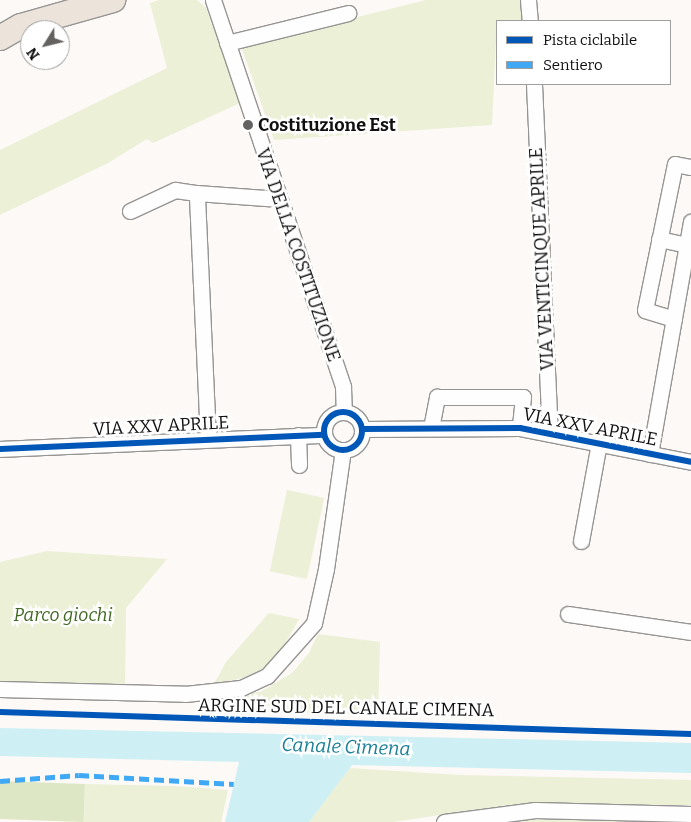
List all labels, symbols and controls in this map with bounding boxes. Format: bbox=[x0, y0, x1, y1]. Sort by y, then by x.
north arrow bbox=[20, 20, 70, 70]
legend bbox=[496, 20, 671, 85]
text: Pista ciclabile bbox=[543, 31, 637, 49]
text: N bbox=[23, 44, 43, 63]
text: Sentiero bbox=[543, 56, 603, 74]
place label: Costituzione Est bbox=[258, 114, 396, 136]
marker: Costituzione Est bbox=[242, 119, 254, 131]
street label: VIA DELLA COSTITUZIONE bbox=[251, 145, 345, 365]
street label: VIA VENTICINQUE APRILE bbox=[525, 147, 559, 371]
street label: VIA XXV APRILE bbox=[521, 403, 659, 451]
street label: VIA XXV APRILE bbox=[92, 412, 230, 440]
park label: Parco giochi bbox=[13, 604, 113, 626]
street label: ARGINE SUD DEL CANALE CIMENA bbox=[198, 695, 494, 721]
water label: Canale Cimena bbox=[281, 733, 411, 761]

